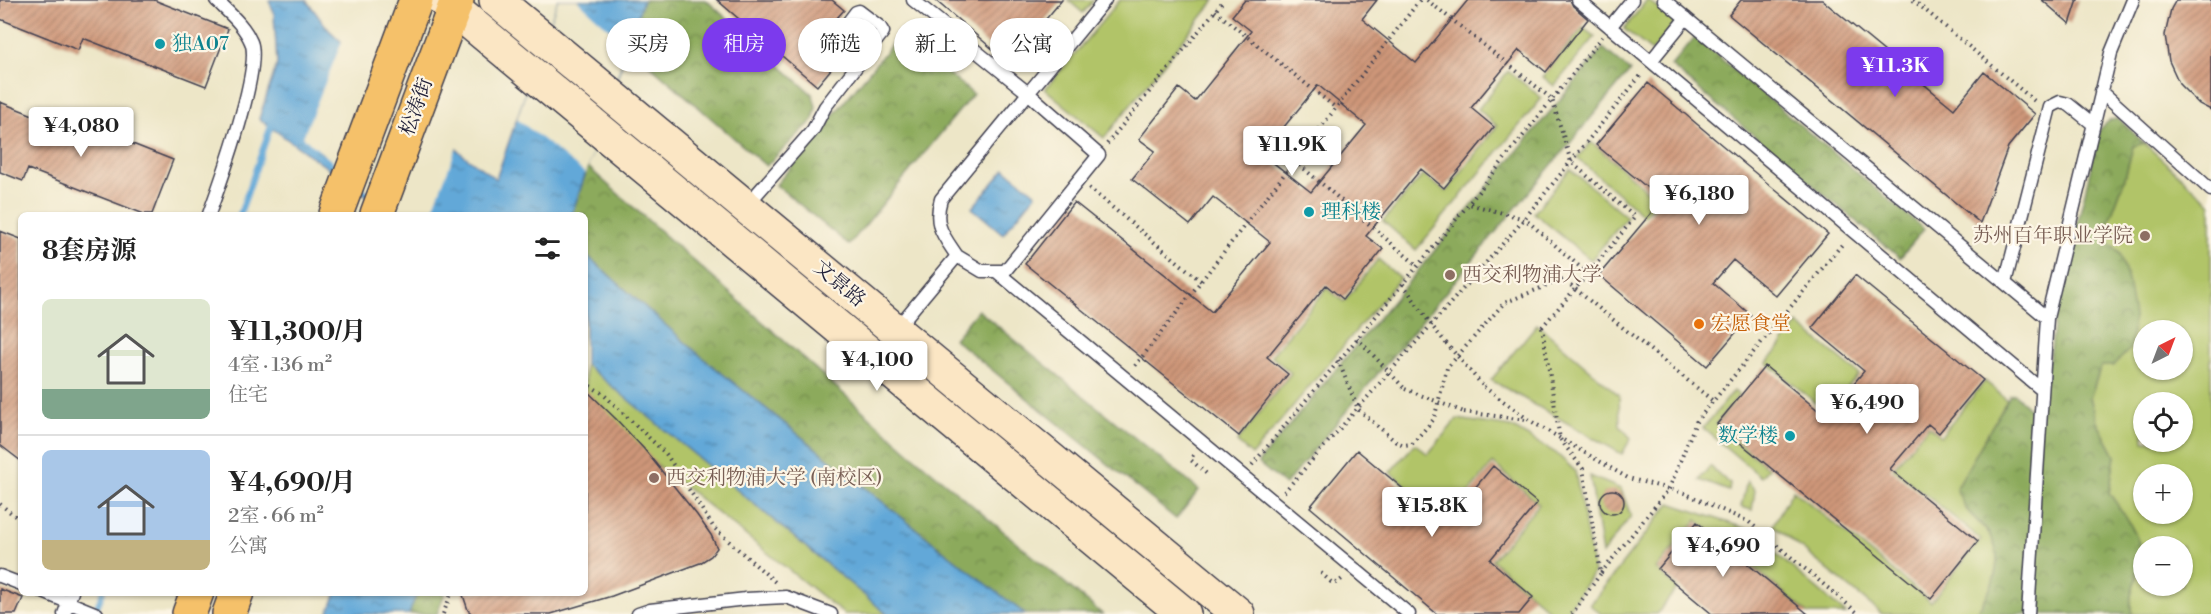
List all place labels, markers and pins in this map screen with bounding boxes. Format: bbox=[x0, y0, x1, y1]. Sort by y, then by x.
place label: 独A07 bbox=[172, 32, 229, 57]
marker: 独A07 bbox=[153, 37, 167, 51]
pin: ¥11.3K bbox=[1846, 47, 1944, 98]
pin: ¥4,080 bbox=[32, 107, 130, 158]
pin: ¥11.9K bbox=[1243, 126, 1341, 177]
pin: ¥6,180 bbox=[1650, 175, 1748, 226]
place label: 理科楼 bbox=[1321, 200, 1381, 225]
marker: 理科楼 bbox=[1302, 205, 1316, 219]
place label: 苏州百年职业学院 bbox=[1973, 224, 2133, 249]
marker: 苏州百年职业学院 bbox=[2138, 229, 2152, 243]
place label: 西交利物浦大学 bbox=[1462, 263, 1602, 288]
marker: 西交利物浦大学 bbox=[1443, 268, 1457, 282]
place label: 宏愿食堂 bbox=[1711, 312, 1791, 337]
marker: 宏愿食堂 bbox=[1692, 317, 1706, 331]
pin: ¥4,100 bbox=[828, 341, 926, 392]
pin: ¥6,490 bbox=[1818, 384, 1916, 435]
place label: 数学楼 bbox=[1718, 424, 1778, 449]
marker: 数学楼 bbox=[1783, 429, 1797, 443]
place label: 西交利物浦大学 (南校区) bbox=[666, 466, 882, 491]
marker: 西交利物浦大学 (南校区) bbox=[647, 471, 661, 485]
pin: ¥15.8K bbox=[1383, 487, 1481, 538]
pin: ¥4,690 bbox=[1674, 527, 1772, 578]

